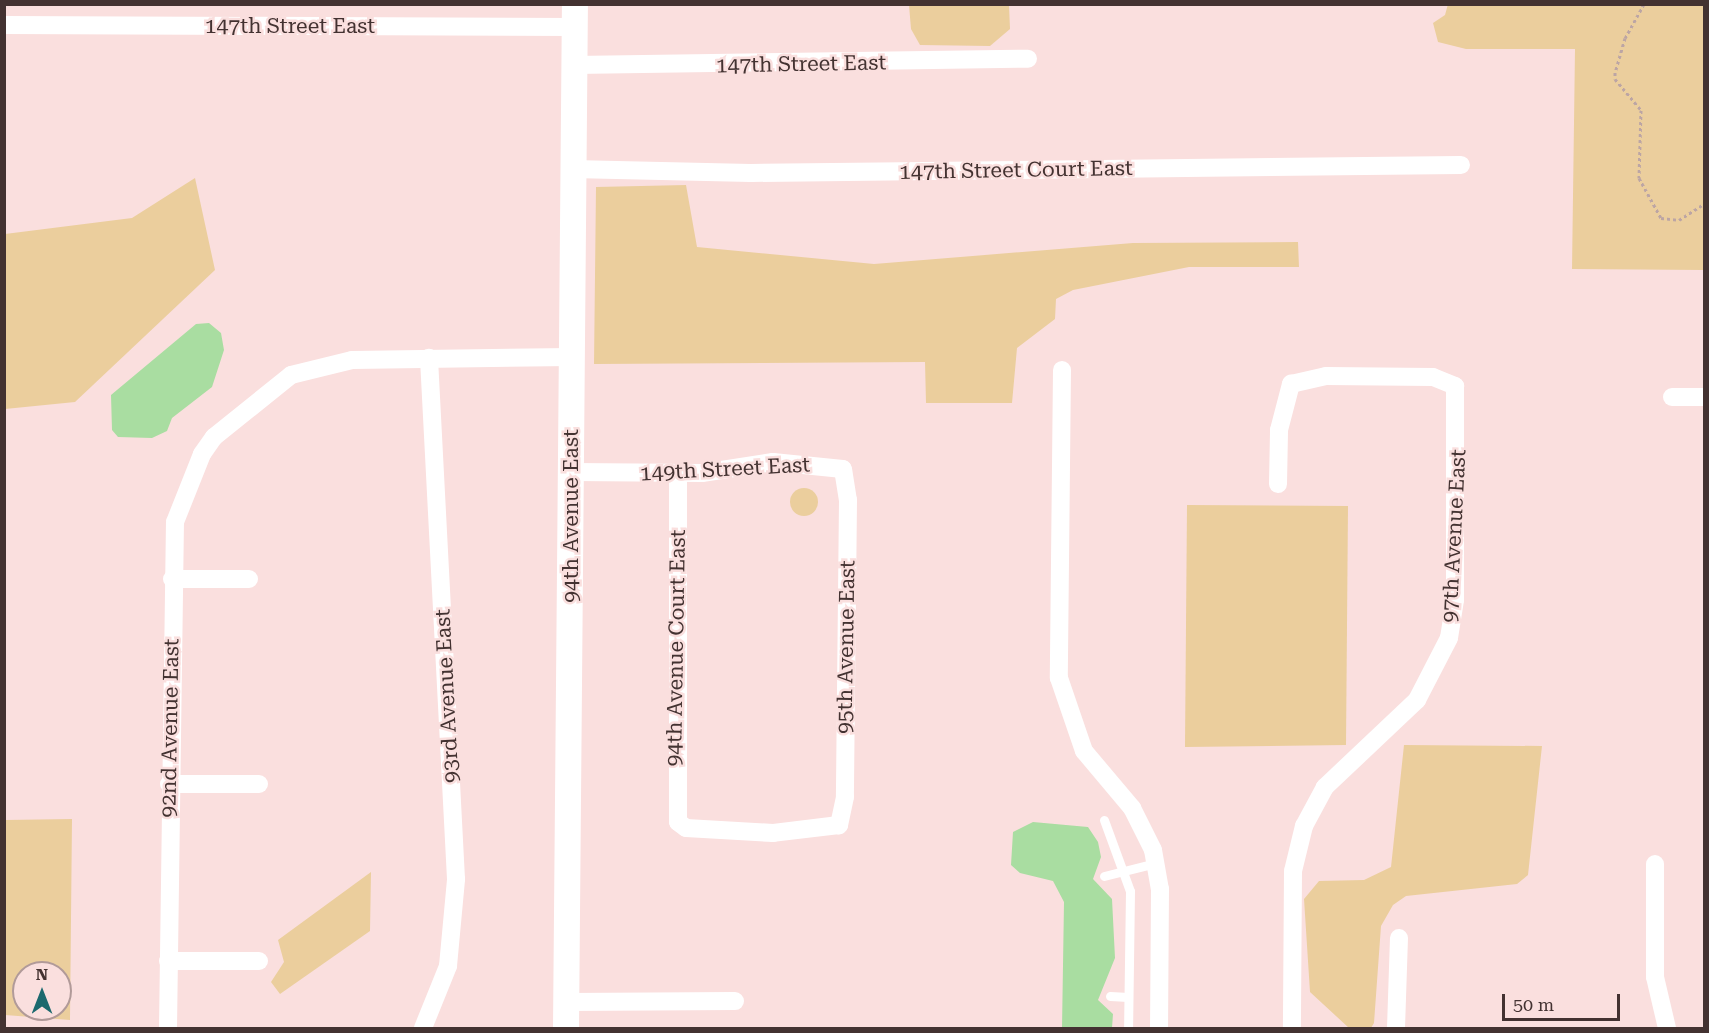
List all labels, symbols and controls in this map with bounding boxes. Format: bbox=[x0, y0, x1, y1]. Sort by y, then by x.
street label: 147th Street East bbox=[205, 13, 375, 39]
street label: 147th Street East bbox=[716, 50, 886, 78]
street label: 147th Street Court East bbox=[899, 155, 1133, 185]
street label: 94th Avenue East bbox=[558, 429, 584, 603]
street label: 97th Avenue East bbox=[1437, 449, 1471, 623]
street label: 149th Street East bbox=[639, 452, 811, 486]
street label: 94th Avenue Court East bbox=[661, 529, 691, 767]
street label: 95th Avenue East bbox=[832, 560, 860, 734]
street label: 93rd Avenue East bbox=[430, 608, 464, 784]
street label: 92nd Avenue East bbox=[156, 638, 184, 818]
north arrow bbox=[12, 961, 72, 1021]
text: N bbox=[36, 965, 48, 984]
scale bar bbox=[1505, 982, 1624, 1020]
text: 50 m bbox=[1513, 994, 1554, 1015]

